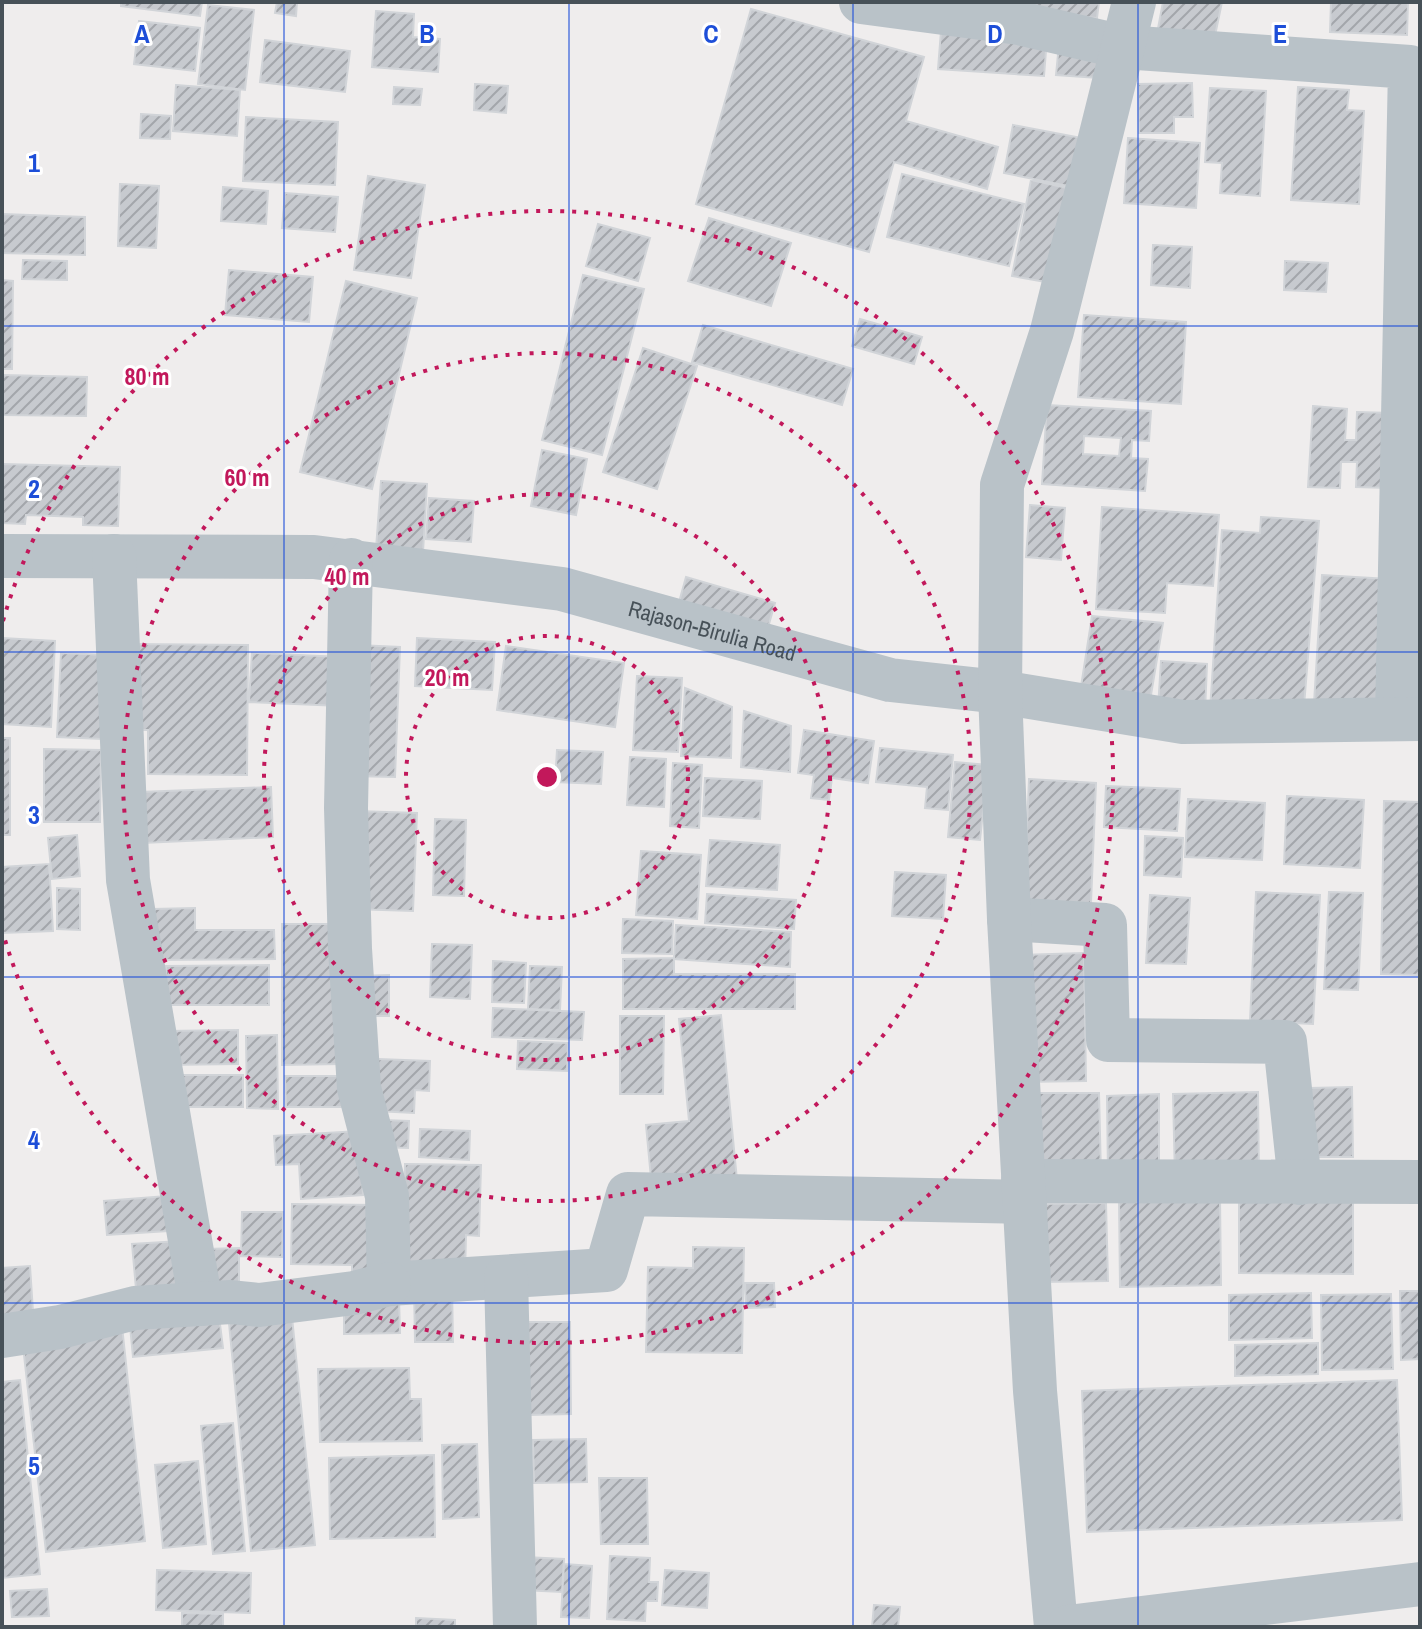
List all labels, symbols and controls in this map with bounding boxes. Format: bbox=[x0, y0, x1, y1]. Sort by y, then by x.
text: A bbox=[134, 16, 150, 51]
text: B bbox=[419, 16, 435, 51]
text: C bbox=[703, 16, 719, 51]
text: D bbox=[987, 16, 1003, 51]
text: E bbox=[1273, 16, 1287, 51]
text: 1 bbox=[28, 145, 40, 180]
text: 80 m bbox=[125, 360, 169, 392]
text: 60 m bbox=[225, 461, 269, 493]
text: 2 bbox=[28, 471, 40, 506]
text: 40 m bbox=[325, 560, 369, 592]
street label: Rajason-Birulia Road bbox=[625, 593, 799, 668]
text: 20 m bbox=[425, 661, 469, 693]
centre of rings bbox=[533, 763, 561, 791]
text: 3 bbox=[28, 797, 40, 832]
text: 4 bbox=[28, 1122, 40, 1157]
text: 5 bbox=[28, 1448, 40, 1483]

